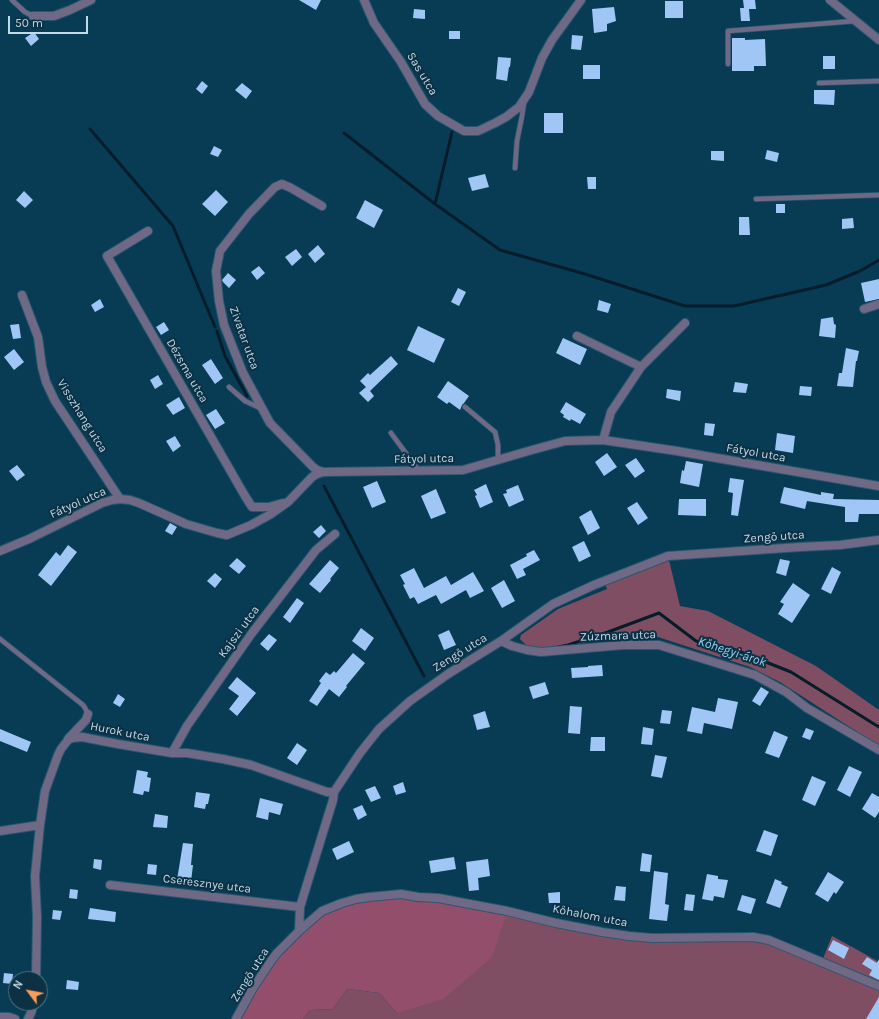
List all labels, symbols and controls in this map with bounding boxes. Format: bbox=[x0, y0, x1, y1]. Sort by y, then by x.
scale bar bbox=[10, 8, 90, 34]
text: 50 m bbox=[15, 16, 43, 30]
street label: Sas utca bbox=[404, 50, 440, 98]
street label: Zivatar utca bbox=[226, 304, 262, 372]
street label: Dézsma utca bbox=[163, 337, 211, 405]
street label: Visszhang utca bbox=[54, 377, 110, 455]
street label: Fátyol utca bbox=[725, 441, 787, 465]
street label: Fátyol utca bbox=[394, 451, 454, 467]
street label: Fátyol utca bbox=[48, 484, 108, 522]
street label: Zengő utca bbox=[743, 528, 805, 546]
street label: Kajszi utca bbox=[215, 603, 263, 661]
street label: Zúzmara utca bbox=[580, 627, 656, 645]
street label: Zengő utca bbox=[430, 631, 490, 675]
water label: Kőhegyi-árok bbox=[696, 634, 768, 670]
street label: Hurok utca bbox=[89, 719, 151, 745]
street label: Cseresznye utca bbox=[162, 871, 252, 897]
street label: Kőhalom utca bbox=[551, 902, 629, 930]
street label: Zengő utca bbox=[228, 945, 272, 1005]
north arrow bbox=[8, 971, 48, 1011]
text: N bbox=[11, 978, 26, 992]

